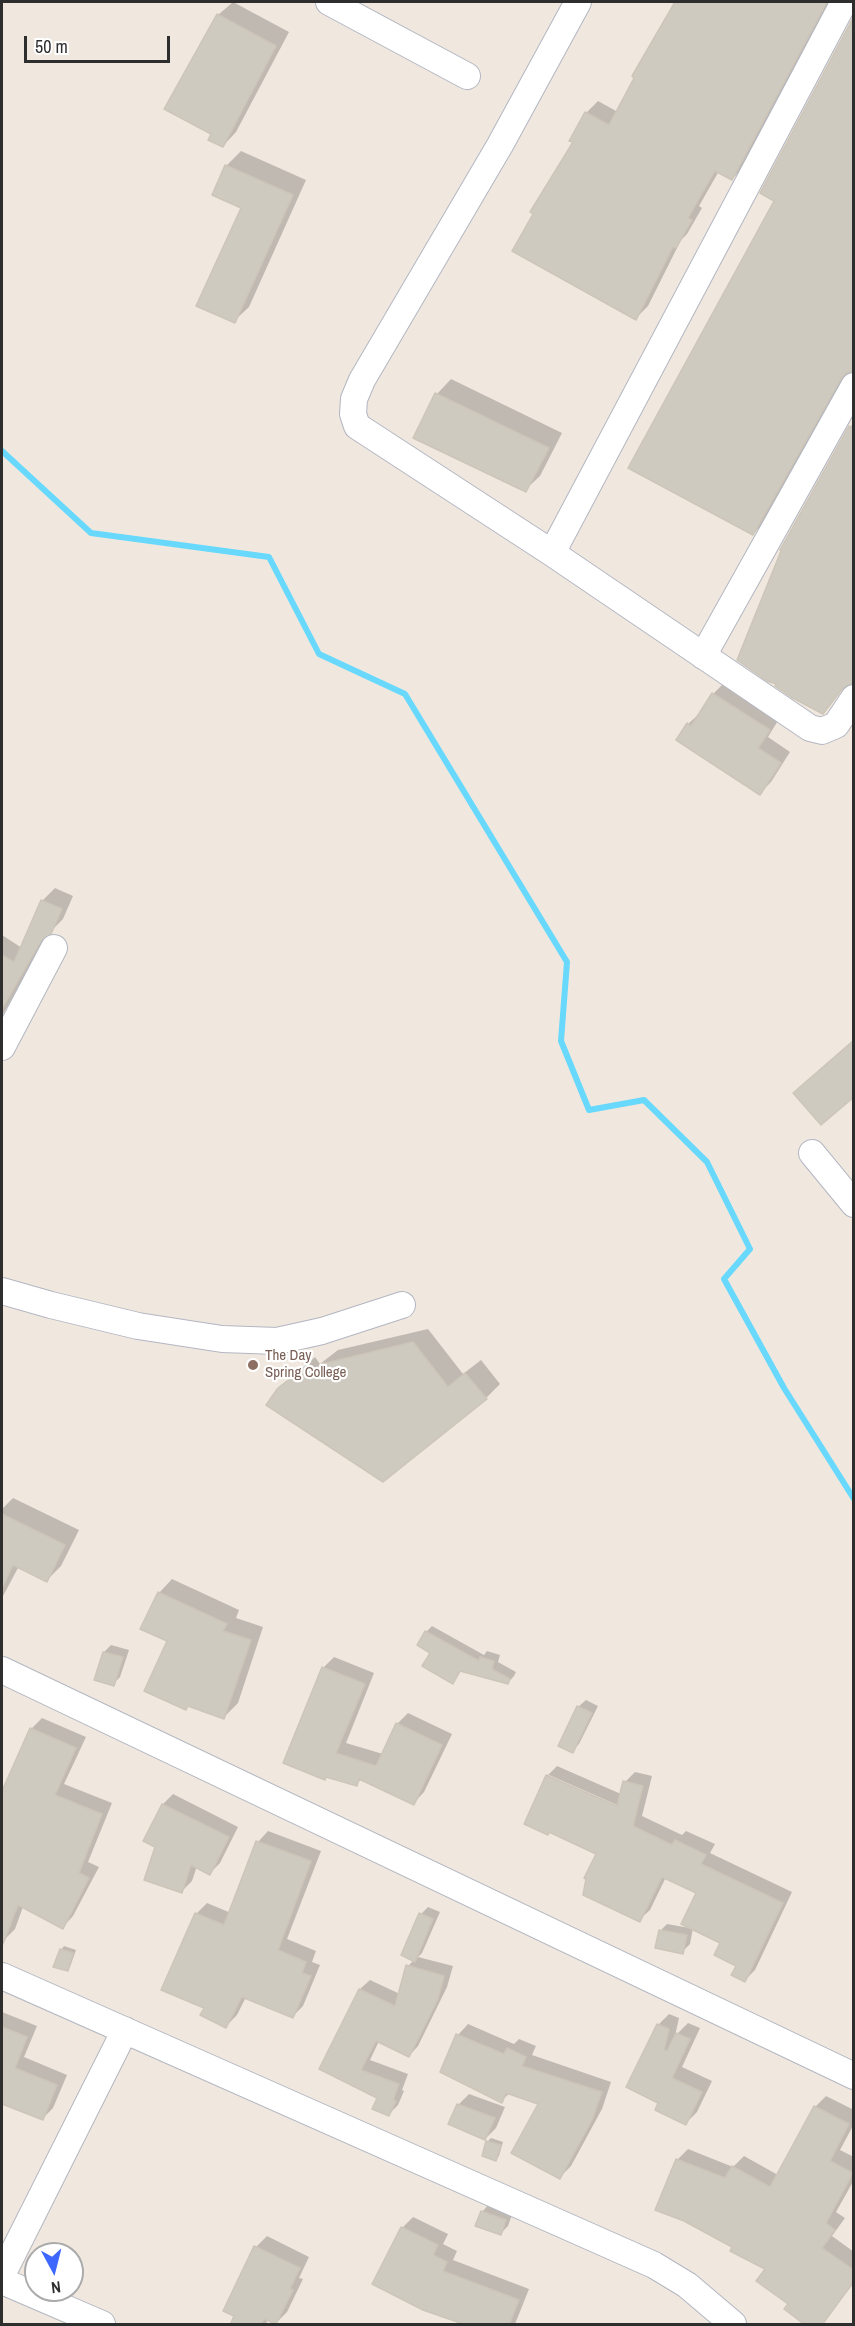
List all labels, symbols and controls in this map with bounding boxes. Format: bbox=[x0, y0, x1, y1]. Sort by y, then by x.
scale bar bbox=[27, 24, 172, 62]
text: 50 m bbox=[35, 34, 68, 59]
place label: The Day Spring College bbox=[265, 1347, 346, 1382]
marker: The Day Spring College bbox=[246, 1358, 260, 1372]
north arrow bbox=[24, 2242, 84, 2302]
text: N bbox=[50, 2276, 62, 2299]

